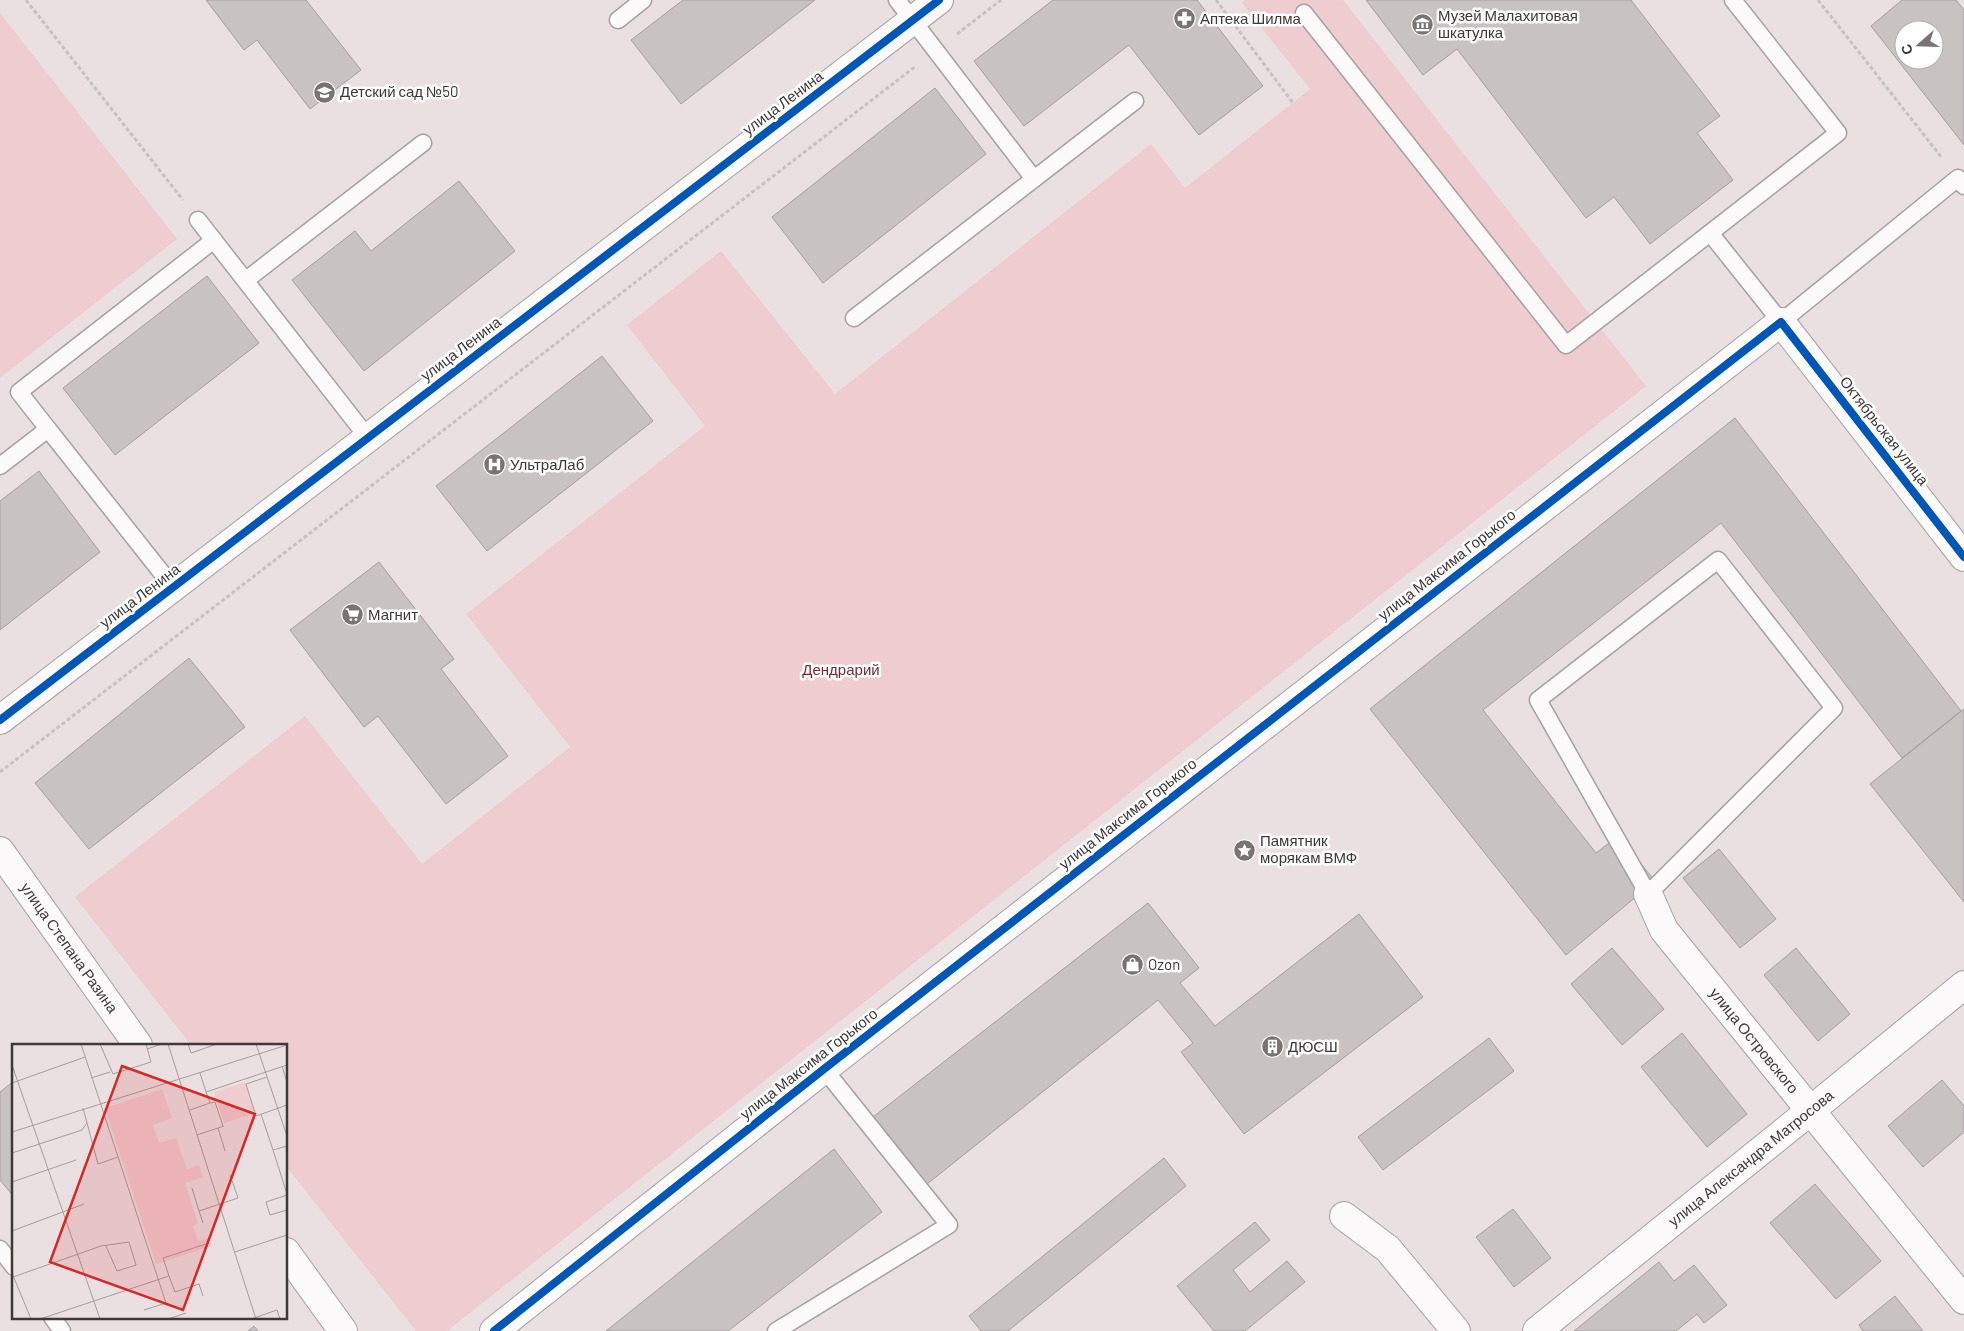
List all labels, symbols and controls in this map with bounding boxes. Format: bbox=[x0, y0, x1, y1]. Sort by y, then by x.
place label: Музей Малахитовая шкатулка bbox=[1438, 6, 1578, 41]
pharmacy icon: Аптека Шилма bbox=[1172, 7, 1196, 31]
place label: Аптека Шилма bbox=[1200, 9, 1302, 27]
museum icon: Музей Малахитовая шкатулка bbox=[1410, 13, 1434, 37]
north arrow bbox=[1894, 20, 1944, 70]
text: С bbox=[1897, 42, 1916, 57]
street label: улица Ленина bbox=[739, 66, 827, 138]
school or university icon: Детский сад №50 bbox=[312, 80, 336, 104]
place label: Детский сад №50 bbox=[340, 82, 458, 100]
street label: улица Ленина bbox=[417, 312, 505, 384]
street label: Октябрьская улица bbox=[1837, 372, 1933, 489]
hospital icon: УльтраЛаб bbox=[482, 453, 506, 477]
place label: УльтраЛаб bbox=[510, 455, 584, 473]
street label: улица Максима Горького bbox=[1374, 505, 1519, 624]
street label: улица Ленина bbox=[96, 559, 184, 631]
supermarket icon: Магнит bbox=[340, 603, 364, 627]
place label: Магнит bbox=[368, 605, 418, 623]
park label: Дендрарий bbox=[802, 660, 880, 678]
street label: улица Максима Горького bbox=[1055, 754, 1200, 873]
place label: Памятник морякам ВМФ bbox=[1260, 831, 1357, 866]
place icon: Памятник морякам ВМФ bbox=[1232, 838, 1256, 862]
street label: улица Степана Разина bbox=[17, 879, 123, 1017]
shop icon: Ozon bbox=[1120, 953, 1144, 977]
place label: Ozon bbox=[1148, 955, 1180, 973]
street label: улица Островского bbox=[1706, 984, 1803, 1097]
street label: улица Максима Горького bbox=[736, 1004, 881, 1123]
building icon: ДЮСШ bbox=[1260, 1035, 1284, 1059]
place label: ДЮСШ bbox=[1288, 1037, 1338, 1055]
inset map bbox=[12, 1044, 288, 1318]
street label: улица Александра Матросова bbox=[1664, 1085, 1837, 1230]

